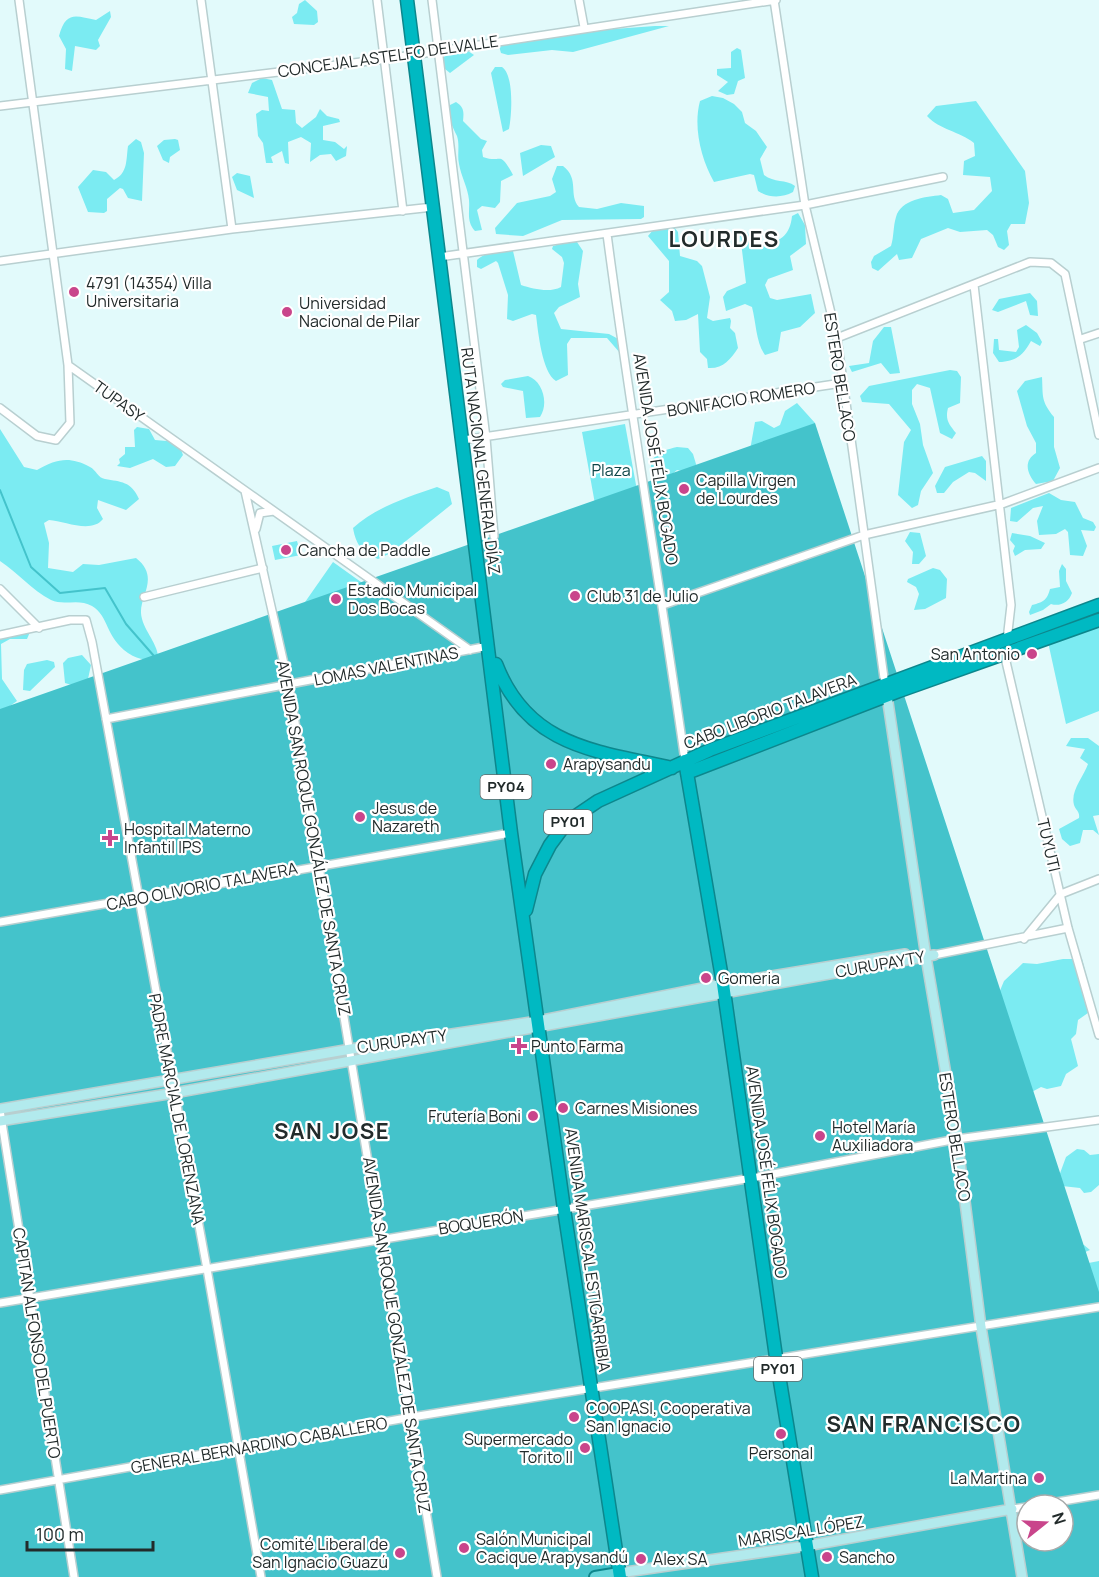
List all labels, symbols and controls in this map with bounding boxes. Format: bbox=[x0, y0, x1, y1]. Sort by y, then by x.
street label: CONCEJAL ASTELFO DELVALLE bbox=[276, 30, 500, 82]
district label: LOURDES bbox=[668, 224, 780, 254]
place label: 4791 (14354) Villa Universitaria bbox=[86, 272, 212, 312]
marker: 4791 (14354) Villa Universitaria bbox=[67, 285, 81, 299]
place label: Universidad Nacional de Pilar bbox=[299, 292, 420, 332]
marker: Universidad Nacional de Pilar bbox=[280, 305, 294, 319]
street label: ESTERO BELLACO bbox=[819, 311, 861, 443]
street label: RUTA NACIONAL GENERAL DÍAZ bbox=[456, 346, 506, 576]
street label: AVENIDA JOSÉ FÉLIX BOGADO bbox=[628, 351, 684, 567]
street label: TUPASY bbox=[89, 375, 149, 427]
street label: BONIFACIO ROMERO bbox=[665, 376, 817, 422]
park label: Plaza bbox=[591, 459, 631, 481]
place label: Capilla Virgen de Lourdes bbox=[696, 469, 796, 509]
marker: Capilla Virgen de Lourdes bbox=[677, 482, 691, 496]
place label: Cancha de Paddle bbox=[298, 539, 431, 561]
marker: Cancha de Paddle bbox=[279, 543, 293, 557]
place label: Estadio Municipal Dos Bocas bbox=[348, 579, 477, 619]
place label: Club 31 de Julio bbox=[587, 585, 699, 607]
marker: Club 31 de Julio bbox=[568, 589, 582, 603]
marker: Estadio Municipal Dos Bocas bbox=[329, 592, 343, 606]
street label: LOMAS VALENTINAS bbox=[312, 641, 460, 691]
place label: San Antonio bbox=[931, 643, 1020, 665]
marker: San Antonio bbox=[1025, 647, 1039, 661]
street label: AVENIDA SAN ROQUE GONZÁLEZ DE SANTA CRUZ bbox=[272, 659, 356, 1018]
street label: CABO LIBORIO TALAVERA bbox=[681, 668, 859, 754]
place label: Arapysandu bbox=[563, 753, 651, 775]
marker: Arapysandu bbox=[544, 757, 558, 771]
road number: PY04 bbox=[480, 775, 532, 799]
place label: Jesus de Nazareth bbox=[372, 797, 440, 837]
marker: Jesus de Nazareth bbox=[353, 810, 367, 824]
road number: PY01 bbox=[544, 810, 592, 834]
street label: TUYUTI bbox=[1032, 816, 1066, 874]
place label: Hospital Materno Infantil IPS bbox=[124, 818, 251, 858]
marker: Hospital Materno Infantil IPS bbox=[101, 829, 119, 847]
street label: CABO OLIVORIO TALAVERA bbox=[104, 857, 300, 915]
street label: CURUPAYTY bbox=[834, 945, 926, 983]
place label: Gomeria bbox=[718, 967, 780, 989]
marker: Gomeria bbox=[699, 971, 713, 985]
street label: PADRE MARCIAL DE LORENZANA bbox=[144, 991, 210, 1227]
street label: CURUPAYTY bbox=[356, 1024, 448, 1058]
place label: Punto Farma bbox=[531, 1035, 623, 1057]
marker: Punto Farma bbox=[512, 1039, 526, 1053]
street label: AVENIDA JOSÉ FÉLIX BOGADO bbox=[741, 1064, 793, 1280]
street label: ESTERO BELLACO bbox=[934, 1071, 976, 1203]
place label: Carnes Misiones bbox=[575, 1097, 698, 1119]
marker: Carnes Misiones bbox=[556, 1101, 570, 1115]
place label: Frutería Boni bbox=[428, 1105, 521, 1127]
marker: Frutería Boni bbox=[526, 1109, 540, 1123]
district label: SAN JOSE bbox=[274, 1116, 390, 1146]
place label: Hotel María Auxiliadora bbox=[832, 1116, 916, 1156]
street label: AVENIDA MARISCAL ESTIGARRIBIA bbox=[560, 1127, 616, 1373]
marker: Hotel María Auxiliadora bbox=[813, 1129, 827, 1143]
street label: AVENIDA SAN ROQUE GONZÁLEZ DE SANTA CRUZ bbox=[358, 1155, 436, 1515]
street label: BOQUERÓN bbox=[437, 1204, 525, 1240]
street label: CAPITAN ALFONSO DEL PUERTO bbox=[8, 1226, 66, 1460]
road number: PY01 bbox=[754, 1357, 802, 1381]
place label: COOPASI, Cooperativa San Ignacio bbox=[586, 1397, 751, 1437]
district label: SAN FRANCISCO bbox=[826, 1409, 1022, 1439]
marker: COOPASI, Cooperativa San Ignacio bbox=[567, 1410, 581, 1424]
street label: GENERAL BERNARDINO CABALLERO bbox=[129, 1412, 389, 1478]
marker: Personal bbox=[774, 1427, 788, 1441]
place label: Supermercado Torito II bbox=[464, 1428, 573, 1468]
marker: Supermercado Torito II bbox=[578, 1441, 592, 1455]
place label: Personal bbox=[749, 1442, 813, 1464]
place label: La Martina bbox=[950, 1467, 1027, 1489]
marker: La Martina bbox=[1032, 1471, 1046, 1485]
north arrow bbox=[1015, 1493, 1075, 1553]
text: N bbox=[1047, 1509, 1072, 1527]
street label: MARISCAL LÓPEZ bbox=[736, 1510, 866, 1552]
scale bar bbox=[27, 1514, 153, 1552]
text: 100 m bbox=[36, 1522, 84, 1546]
place label: Salón Municipal Cacique Arapysandú bbox=[476, 1528, 628, 1568]
place label: Comité Liberal de San Ignacio Guazú bbox=[252, 1533, 388, 1573]
marker: Salón Municipal Cacique Arapysandú bbox=[457, 1541, 471, 1555]
marker: Comité Liberal de San Ignacio Guazú bbox=[393, 1546, 407, 1560]
place label: Sancho bbox=[839, 1546, 895, 1568]
place label: Alex SA bbox=[653, 1548, 708, 1570]
marker: Sancho bbox=[820, 1550, 834, 1564]
marker: Alex SA bbox=[634, 1552, 648, 1566]

